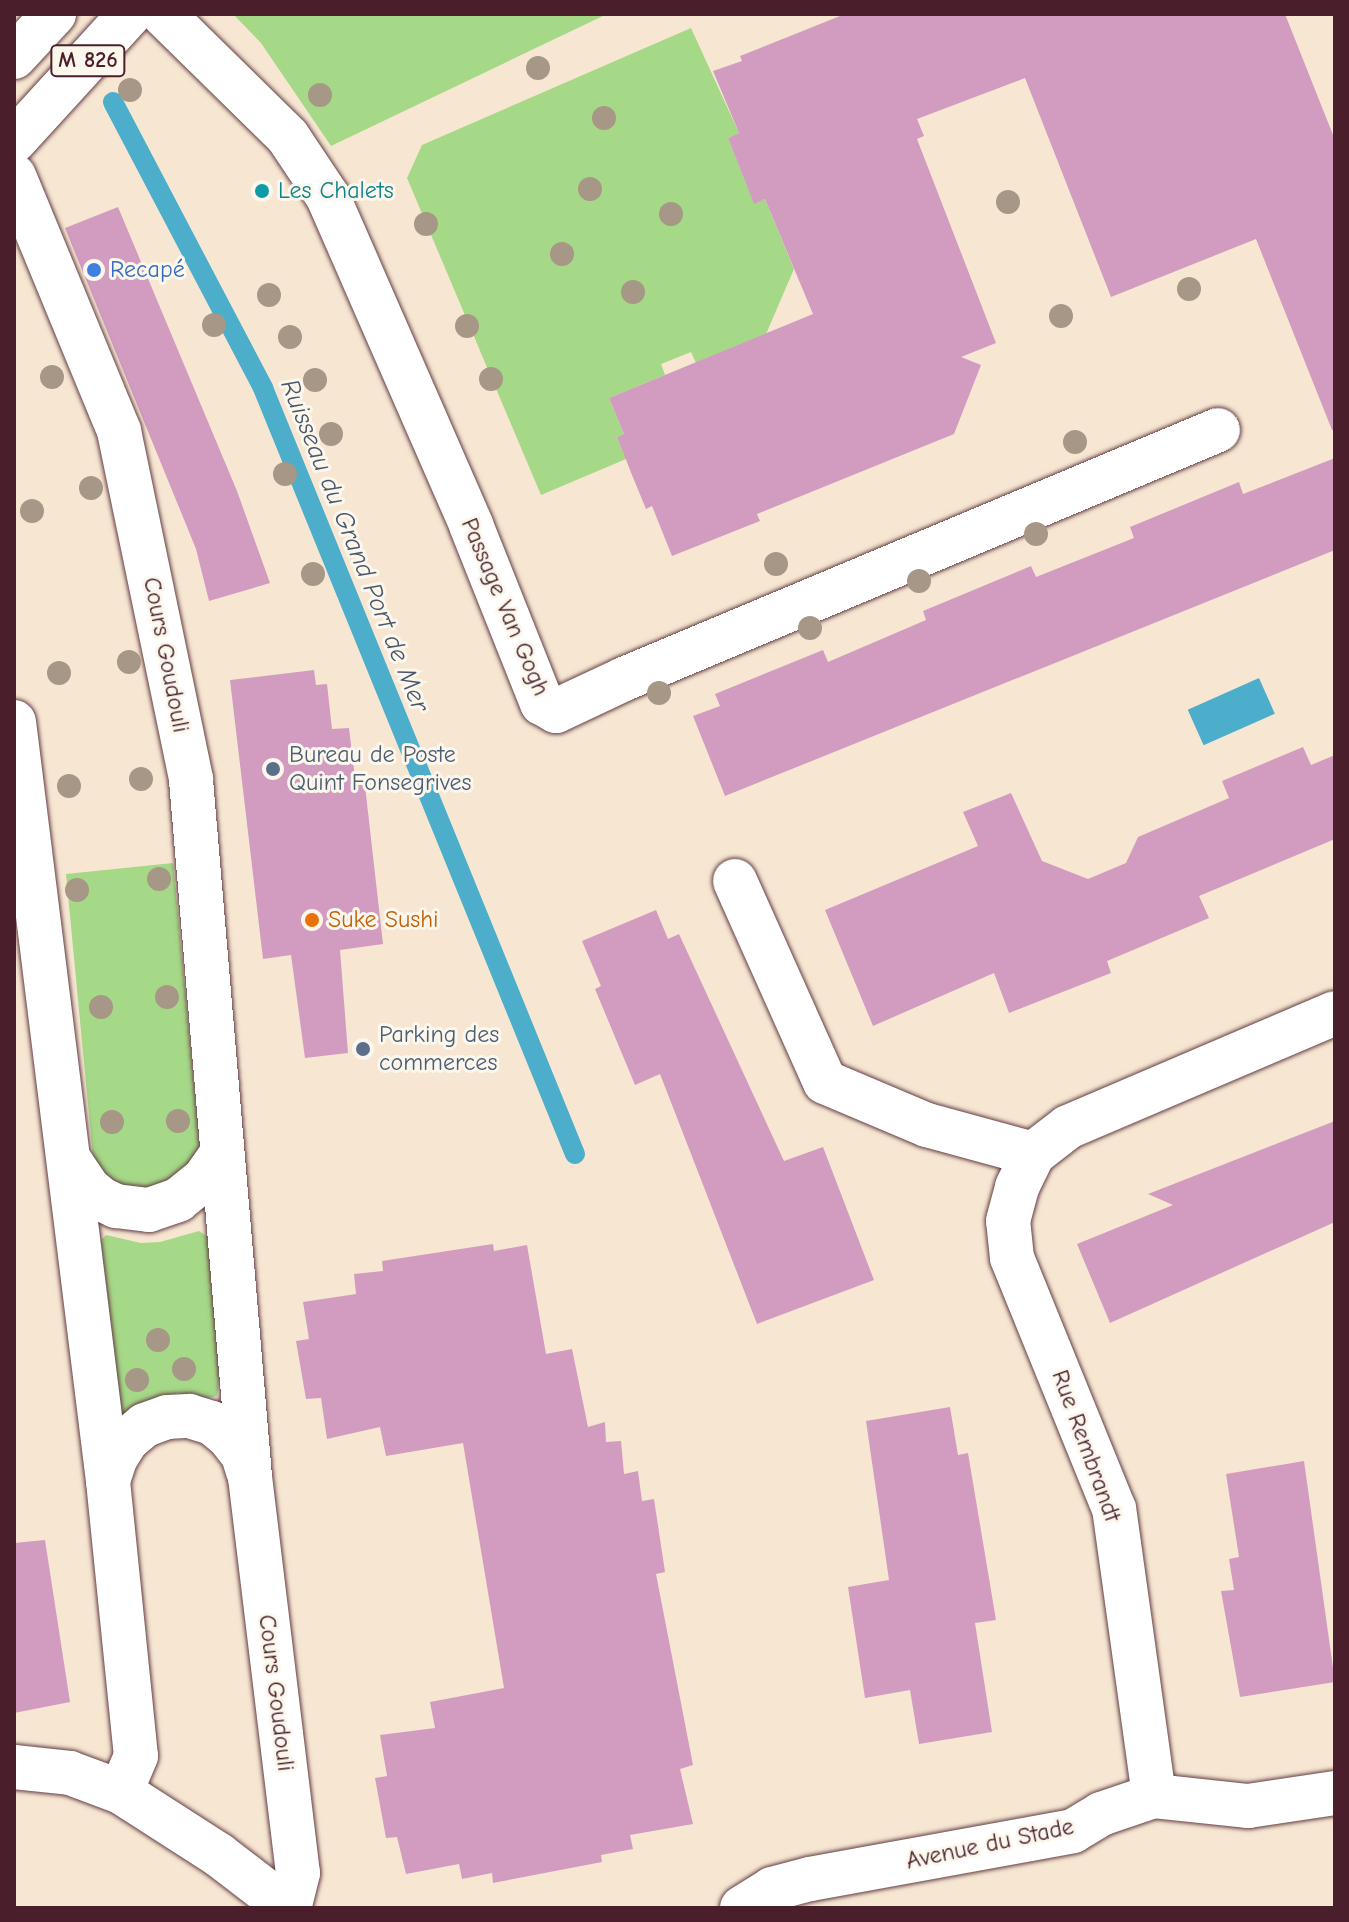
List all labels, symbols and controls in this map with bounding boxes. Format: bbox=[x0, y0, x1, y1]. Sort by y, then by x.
road number: M 826 bbox=[50, 43, 126, 79]
place label: Les Chalets bbox=[278, 177, 394, 205]
marker: Les Chalets bbox=[253, 182, 271, 200]
place label: Recapé bbox=[110, 256, 185, 284]
marker: Recapé bbox=[85, 261, 103, 279]
water label: Ruisseau du Grand Port de Mer bbox=[273, 375, 435, 717]
street label: Passage Van Gogh bbox=[455, 514, 555, 700]
street label: Cours Goudouli bbox=[137, 575, 195, 735]
place label: Bureau de Poste Quint Fonsegrives bbox=[289, 741, 471, 797]
marker: Bureau de Poste Quint Fonsegrives bbox=[264, 760, 282, 778]
place label: Suke Sushi bbox=[328, 906, 438, 934]
marker: Suke Sushi bbox=[303, 911, 321, 929]
place label: Parking des commerces bbox=[379, 1021, 499, 1077]
marker: Parking des commerces bbox=[354, 1040, 372, 1058]
street label: Rue Rembrandt bbox=[1045, 1366, 1127, 1526]
street label: Cours Goudouli bbox=[252, 1613, 300, 1773]
street label: Avenue du Stade bbox=[904, 1812, 1076, 1876]

